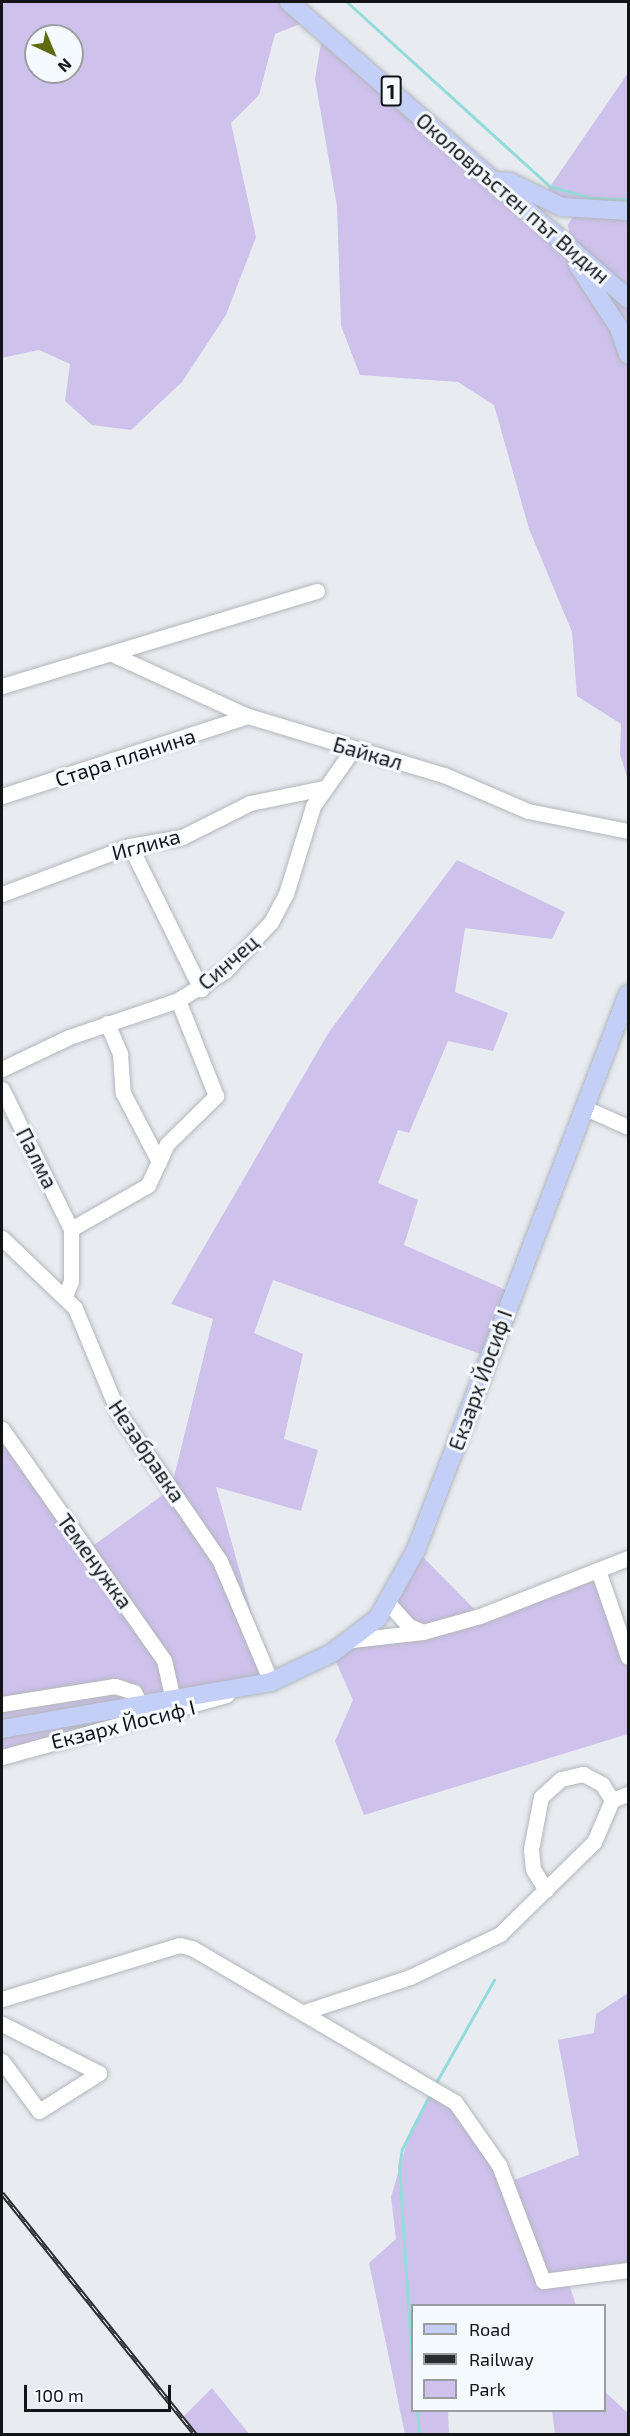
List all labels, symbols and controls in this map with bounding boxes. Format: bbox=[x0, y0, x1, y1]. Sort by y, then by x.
north arrow bbox=[24, 24, 84, 84]
text: N bbox=[55, 55, 76, 77]
road number: 1 bbox=[380, 74, 402, 108]
street label: Околовръстен път Видин bbox=[411, 107, 615, 289]
street label: Стара планина bbox=[52, 722, 198, 792]
street label: Байкал bbox=[330, 731, 406, 775]
street label: Иглика bbox=[109, 823, 183, 865]
street label: Синчец bbox=[193, 929, 263, 995]
street label: Палма bbox=[11, 1123, 63, 1193]
street label: Екзарх Йосиф I bbox=[443, 1306, 517, 1454]
street label: Незабравка bbox=[104, 1395, 190, 1507]
street label: Теменужка bbox=[52, 1509, 138, 1613]
street label: Екзарх Йосиф I bbox=[48, 1694, 198, 1754]
legend bbox=[411, 2304, 606, 2412]
text: Road bbox=[469, 2318, 510, 2340]
text: Railway bbox=[469, 2348, 534, 2370]
scale bar bbox=[27, 2373, 174, 2411]
text: Park bbox=[469, 2378, 506, 2400]
text: 100 m bbox=[35, 2384, 84, 2406]

